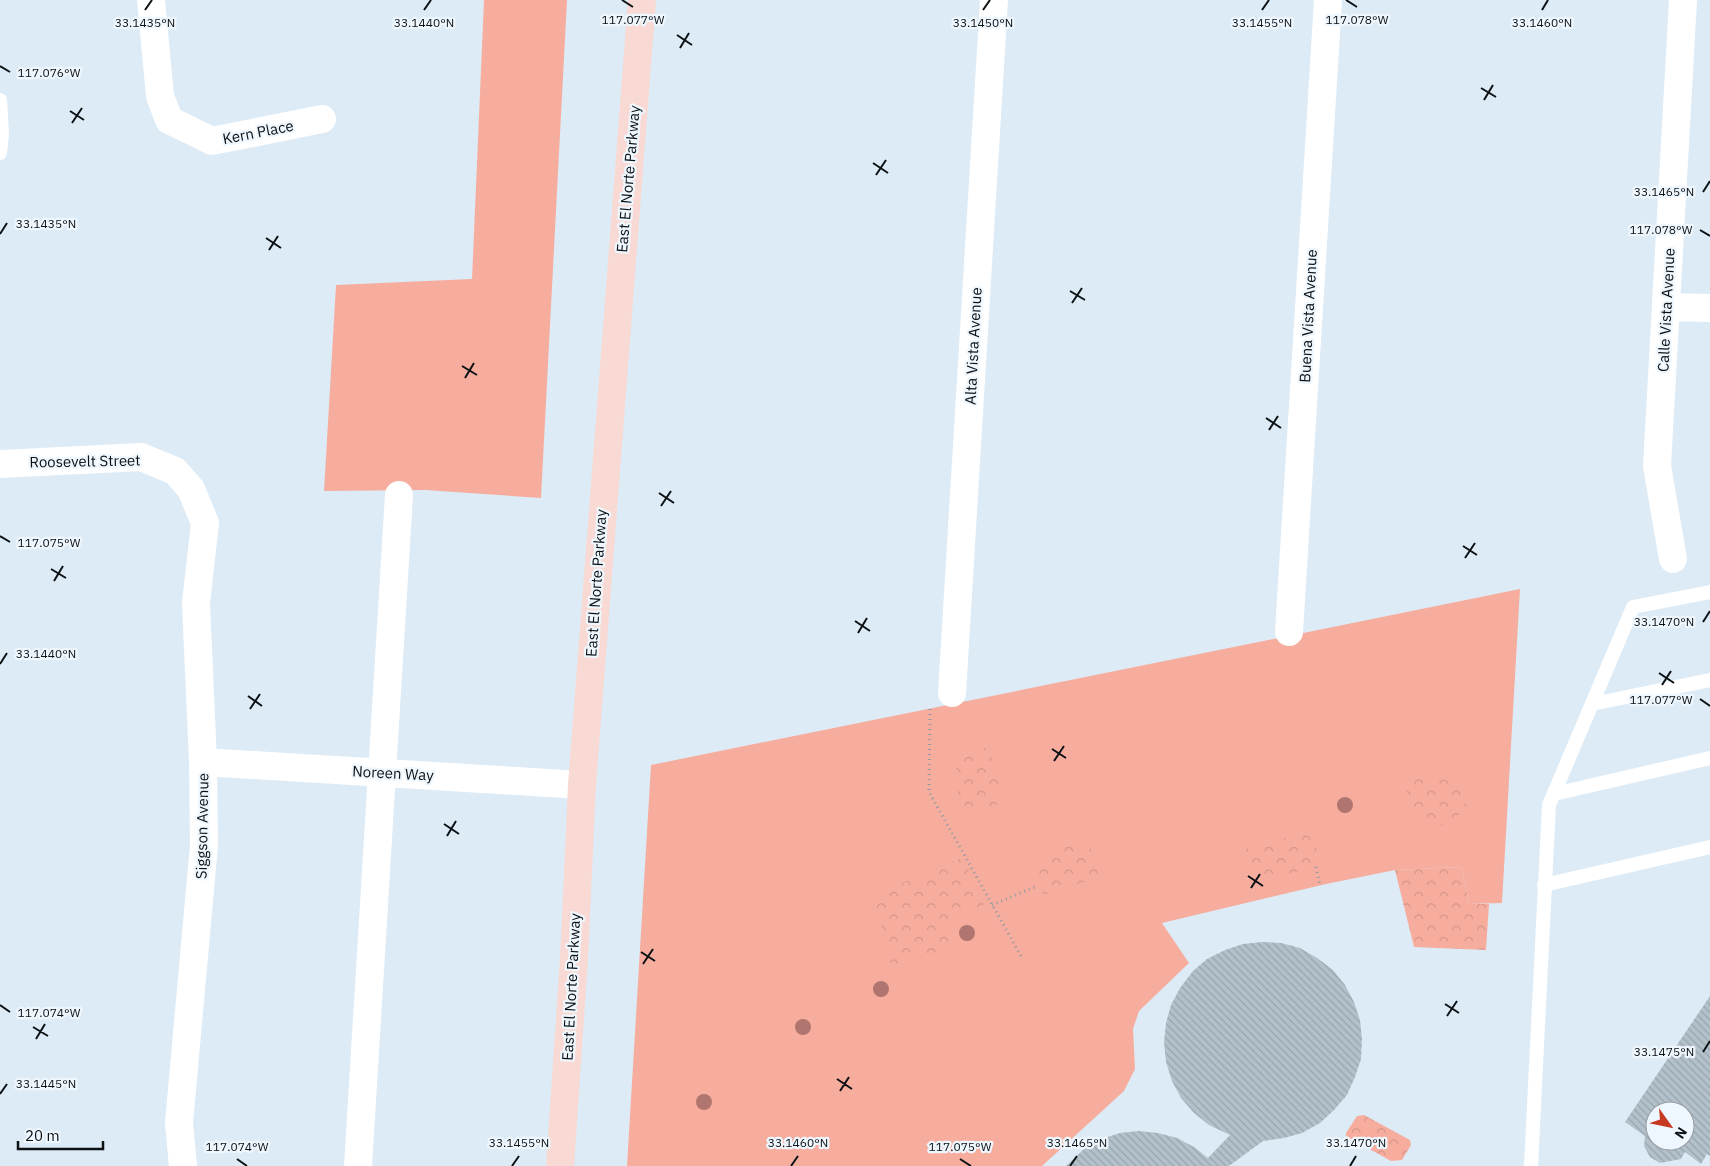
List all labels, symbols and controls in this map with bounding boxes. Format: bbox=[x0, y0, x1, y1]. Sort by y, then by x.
text: 117.077°W bbox=[602, 12, 665, 27]
text: 117.078°W bbox=[1326, 12, 1389, 27]
text: 33.1435°N bbox=[115, 15, 175, 30]
text: 33.1440°N bbox=[394, 15, 454, 30]
text: 33.1450°N bbox=[953, 15, 1013, 30]
text: 33.1455°N bbox=[1232, 15, 1292, 30]
text: 33.1460°N bbox=[1512, 15, 1572, 30]
text: 117.076°W bbox=[18, 65, 81, 80]
street label: East El Norte Parkway bbox=[612, 104, 644, 253]
street label: Kern Place bbox=[221, 116, 295, 148]
text: 33.1465°N bbox=[1634, 184, 1694, 199]
text: 33.1435°N bbox=[16, 216, 76, 231]
text: 117.078°W bbox=[1630, 222, 1693, 237]
street label: Calle Vista Avenue bbox=[1653, 248, 1679, 372]
street label: Buena Vista Avenue bbox=[1295, 249, 1321, 383]
street label: Alta Vista Avenue bbox=[960, 287, 986, 405]
street label: Roosevelt Street bbox=[29, 451, 141, 471]
street label: East El Norte Parkway bbox=[581, 508, 611, 657]
text: 117.075°W bbox=[18, 535, 81, 550]
text: 33.1470°N bbox=[1634, 614, 1694, 629]
text: 33.1440°N bbox=[16, 646, 76, 661]
text: 117.077°W bbox=[1630, 692, 1693, 707]
street label: Noreen Way bbox=[352, 761, 435, 785]
street label: Siggson Avenue bbox=[192, 773, 212, 879]
street label: East El Norte Parkway bbox=[558, 912, 584, 1061]
text: 117.074°W bbox=[18, 1005, 81, 1020]
text: 33.1475°N bbox=[1634, 1044, 1694, 1059]
text: 33.1445°N bbox=[16, 1076, 76, 1091]
north arrow bbox=[1645, 1101, 1695, 1151]
scale bar bbox=[18, 1118, 102, 1150]
text: N bbox=[1671, 1124, 1691, 1142]
text: 20 m bbox=[25, 1126, 60, 1145]
text: 33.1455°N bbox=[489, 1135, 549, 1150]
text: 33.1460°N bbox=[768, 1135, 828, 1150]
text: 33.1465°N bbox=[1047, 1135, 1107, 1150]
text: 33.1470°N bbox=[1326, 1135, 1386, 1150]
text: 117.074°W bbox=[206, 1139, 269, 1154]
text: 117.075°W bbox=[929, 1139, 992, 1154]

